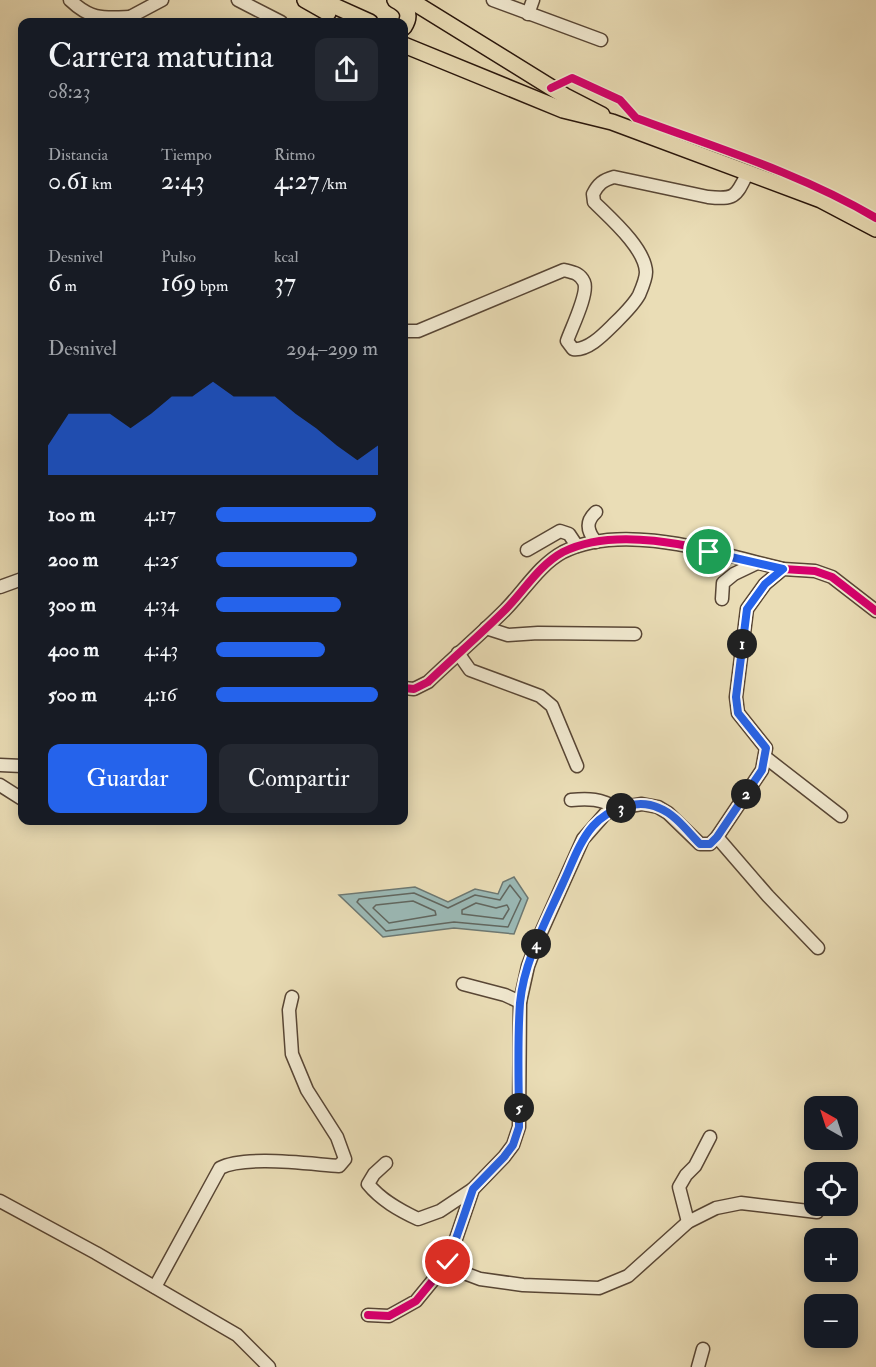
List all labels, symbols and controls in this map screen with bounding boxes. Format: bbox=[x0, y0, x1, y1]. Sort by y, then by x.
text: Carrera matutina bbox=[48, 36, 274, 77]
button: share bbox=[315, 38, 378, 101]
text: 08:23 bbox=[48, 79, 90, 104]
text: Distancia bbox=[48, 145, 108, 165]
text: Tiempo bbox=[161, 145, 212, 165]
text: Ritmo bbox=[274, 145, 315, 165]
text: 0.61 bbox=[48, 165, 89, 197]
text: 2:43 bbox=[161, 165, 205, 197]
text: 4:27 bbox=[274, 165, 320, 197]
text: km bbox=[89, 174, 112, 194]
text: /km bbox=[320, 174, 347, 194]
text: Desnivel bbox=[48, 247, 103, 267]
text: Pulso bbox=[161, 247, 196, 267]
text: kcal bbox=[274, 247, 299, 267]
text: 6 bbox=[48, 267, 61, 299]
text: 169 bbox=[161, 267, 197, 299]
text: 37 bbox=[274, 267, 296, 299]
text: m bbox=[61, 276, 77, 296]
text: bpm bbox=[197, 276, 228, 296]
text: Desnivel bbox=[48, 336, 117, 361]
text: 294–299 m bbox=[286, 336, 378, 361]
text: 100 m bbox=[48, 502, 95, 527]
text: 4:17 bbox=[144, 502, 176, 527]
pin bbox=[683, 526, 734, 577]
icon: arrive bbox=[692, 535, 725, 568]
text: 200 m bbox=[48, 547, 98, 572]
text: 4:25 bbox=[144, 547, 179, 572]
text: 300 m bbox=[48, 592, 96, 617]
text: 4:34 bbox=[144, 592, 178, 617]
pin: 1 bbox=[727, 629, 757, 659]
text: 1 bbox=[739, 634, 745, 654]
text: 400 m bbox=[48, 637, 99, 662]
text: 4:43 bbox=[144, 637, 178, 662]
text: 500 m bbox=[48, 682, 97, 707]
text: 4:16 bbox=[144, 682, 177, 707]
button: Guardar bbox=[48, 744, 207, 813]
button: Compartir bbox=[219, 744, 378, 813]
pin: 2 bbox=[731, 779, 761, 809]
text: 2 bbox=[742, 784, 750, 804]
pin: 3 bbox=[606, 793, 636, 823]
text: 3 bbox=[618, 798, 624, 818]
pin: 4 bbox=[521, 929, 551, 959]
text: 4 bbox=[532, 934, 540, 954]
pin: 5 bbox=[504, 1093, 534, 1123]
north arrow bbox=[804, 1096, 858, 1150]
map controls bbox=[804, 1096, 858, 1348]
text: 5 bbox=[515, 1098, 523, 1118]
button: locate bbox=[804, 1162, 858, 1216]
button: + bbox=[804, 1228, 858, 1282]
pin bbox=[422, 1236, 473, 1287]
icon: check bbox=[431, 1245, 464, 1278]
button: − bbox=[804, 1294, 858, 1348]

